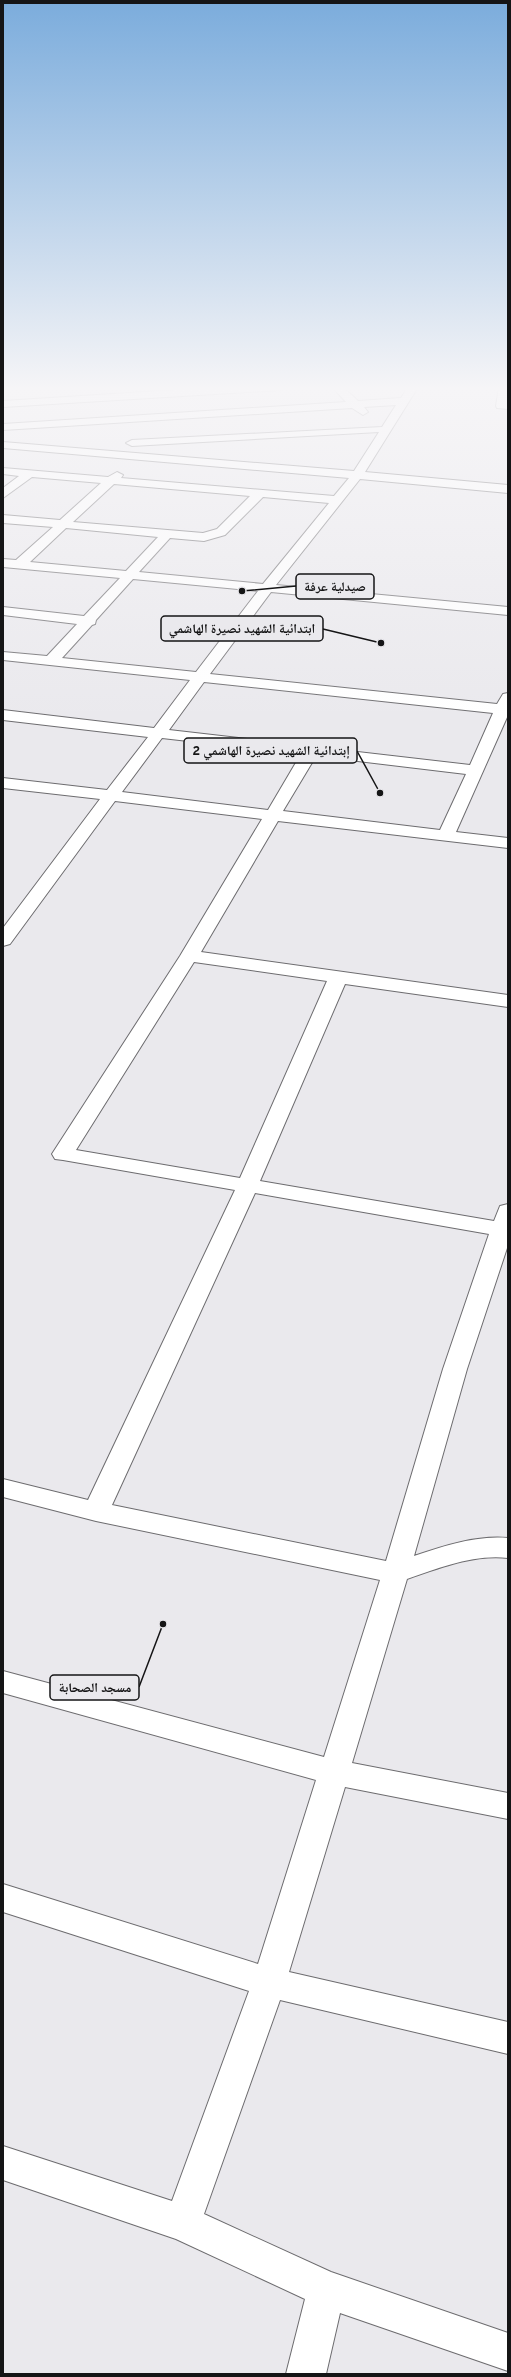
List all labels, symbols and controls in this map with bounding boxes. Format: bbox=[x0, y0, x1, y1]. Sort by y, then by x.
callout: صيدلية عرفة bbox=[296, 574, 374, 599]
text: صيدلية عرفة bbox=[304, 580, 366, 596]
callout: ابتدائية الشهيد نصيرة الهاشمي bbox=[161, 616, 323, 641]
text: ابتدائية الشهيد نصيرة الهاشمي bbox=[169, 622, 315, 639]
callout: إبتدائية الشهيد نصيرة الهاشمي 2 bbox=[184, 738, 357, 763]
text: إبتدائية الشهيد نصيرة الهاشمي 2 bbox=[192, 744, 350, 761]
callout: مسجد الصحابة bbox=[50, 1675, 139, 1700]
text: مسجد الصحابة bbox=[59, 1681, 131, 1697]

